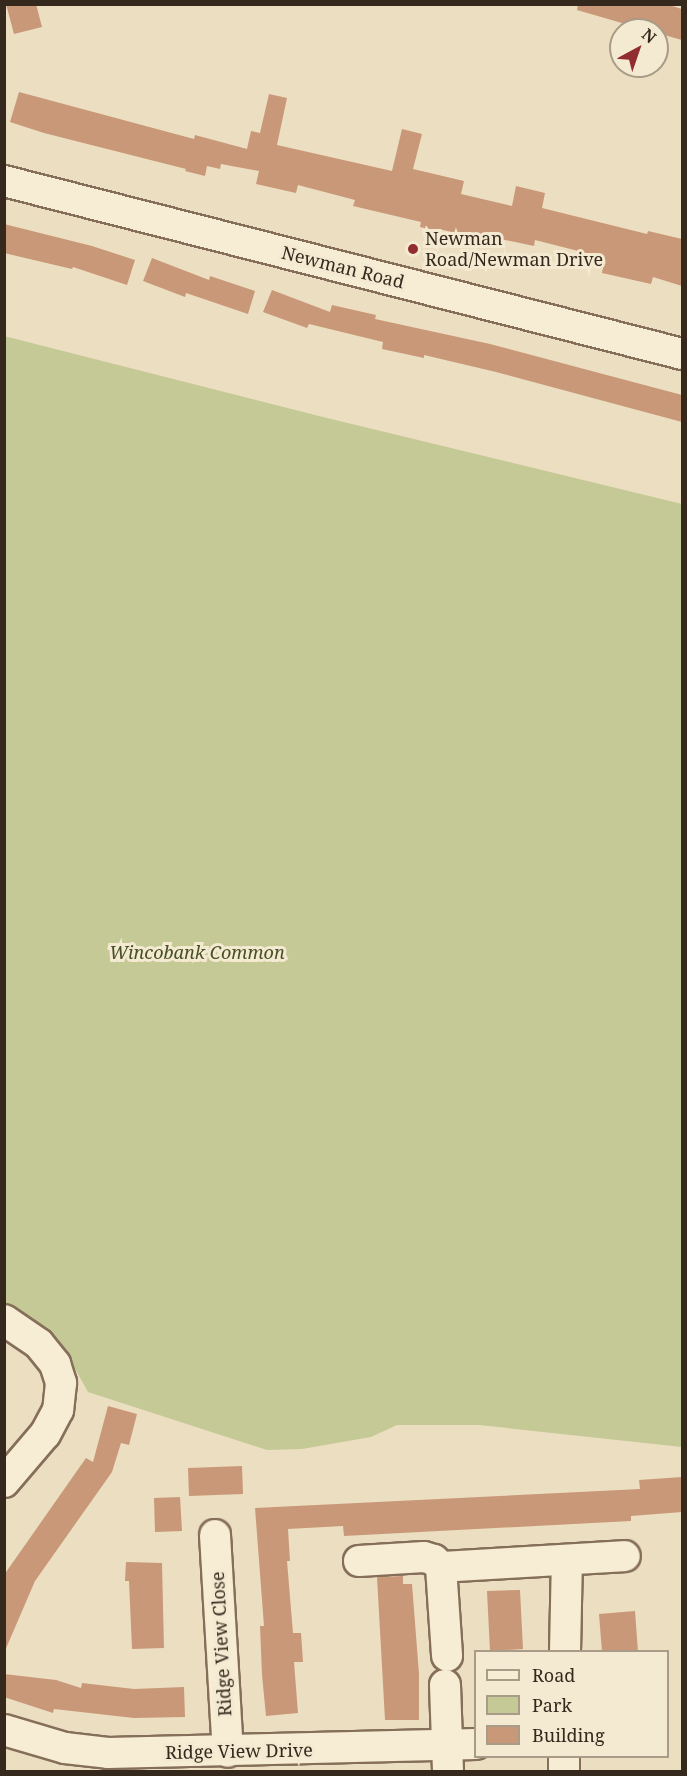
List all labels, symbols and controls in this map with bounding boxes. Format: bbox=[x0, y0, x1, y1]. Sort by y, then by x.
north arrow bbox=[609, 18, 669, 78]
text: N bbox=[637, 23, 661, 48]
place label: Newman Road/Newman Drive bbox=[425, 228, 603, 270]
street label: Newman Road bbox=[279, 241, 407, 293]
marker: Newman Road/Newman Drive bbox=[406, 242, 420, 256]
park label: Wincobank Common bbox=[109, 941, 285, 963]
street label: Ridge View Close bbox=[206, 1571, 236, 1717]
legend bbox=[474, 1650, 669, 1758]
text: Road bbox=[532, 1663, 575, 1687]
text: Park bbox=[532, 1693, 572, 1717]
text: Building bbox=[532, 1723, 605, 1747]
street label: Ridge View Drive bbox=[165, 1739, 313, 1763]

